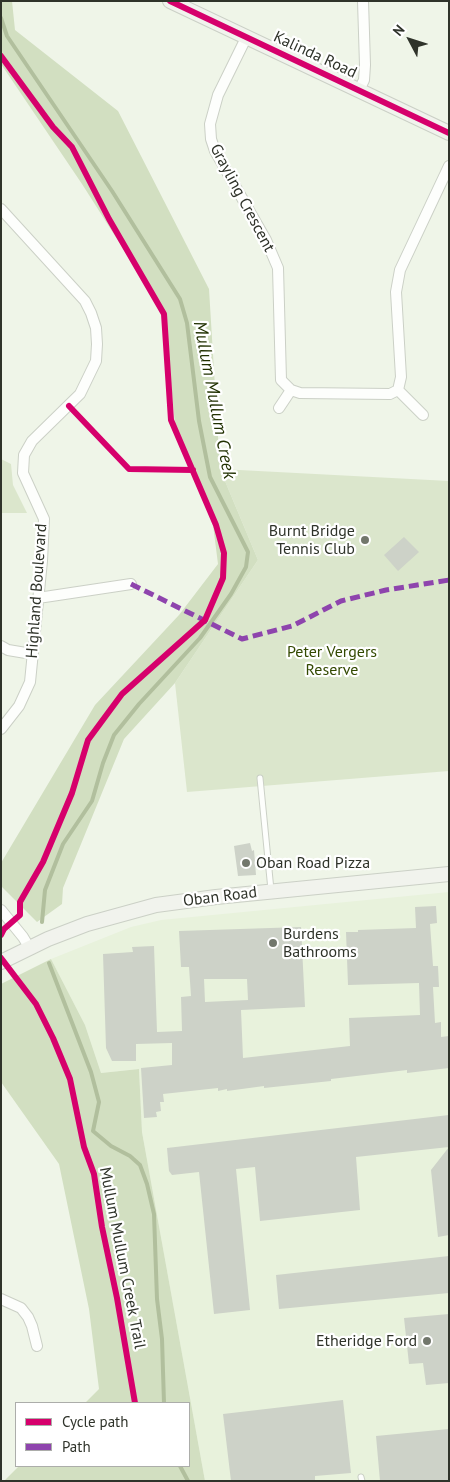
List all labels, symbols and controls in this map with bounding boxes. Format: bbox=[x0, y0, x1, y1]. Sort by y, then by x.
north arrow bbox=[385, 15, 435, 65]
text: N bbox=[389, 21, 408, 40]
street label: Kalinda Road bbox=[270, 27, 360, 83]
street label: Grayling Crescent bbox=[205, 141, 279, 255]
water label: Mullum Mullum Creek bbox=[188, 319, 240, 481]
place label: Burnt Bridge Tennis Club bbox=[269, 521, 355, 559]
street label: Highland Boulevard bbox=[23, 523, 51, 659]
marker: Burnt Bridge Tennis Club bbox=[359, 534, 371, 546]
park label: Peter Vergers Reserve bbox=[287, 642, 377, 680]
place label: Oban Road Pizza bbox=[256, 853, 370, 873]
marker: Oban Road Pizza bbox=[240, 857, 252, 869]
street label: Oban Road bbox=[182, 883, 258, 911]
place label: Burdens Bathrooms bbox=[283, 924, 357, 962]
marker: Burdens Bathrooms bbox=[267, 937, 279, 949]
street label: Mullum Mullum Creek Trail bbox=[95, 1165, 149, 1351]
place label: Etheridge Ford bbox=[316, 1331, 417, 1351]
marker: Etheridge Ford bbox=[421, 1335, 433, 1347]
legend bbox=[15, 1402, 190, 1467]
text: Cycle path bbox=[62, 1412, 128, 1431]
text: Path bbox=[62, 1437, 91, 1456]

